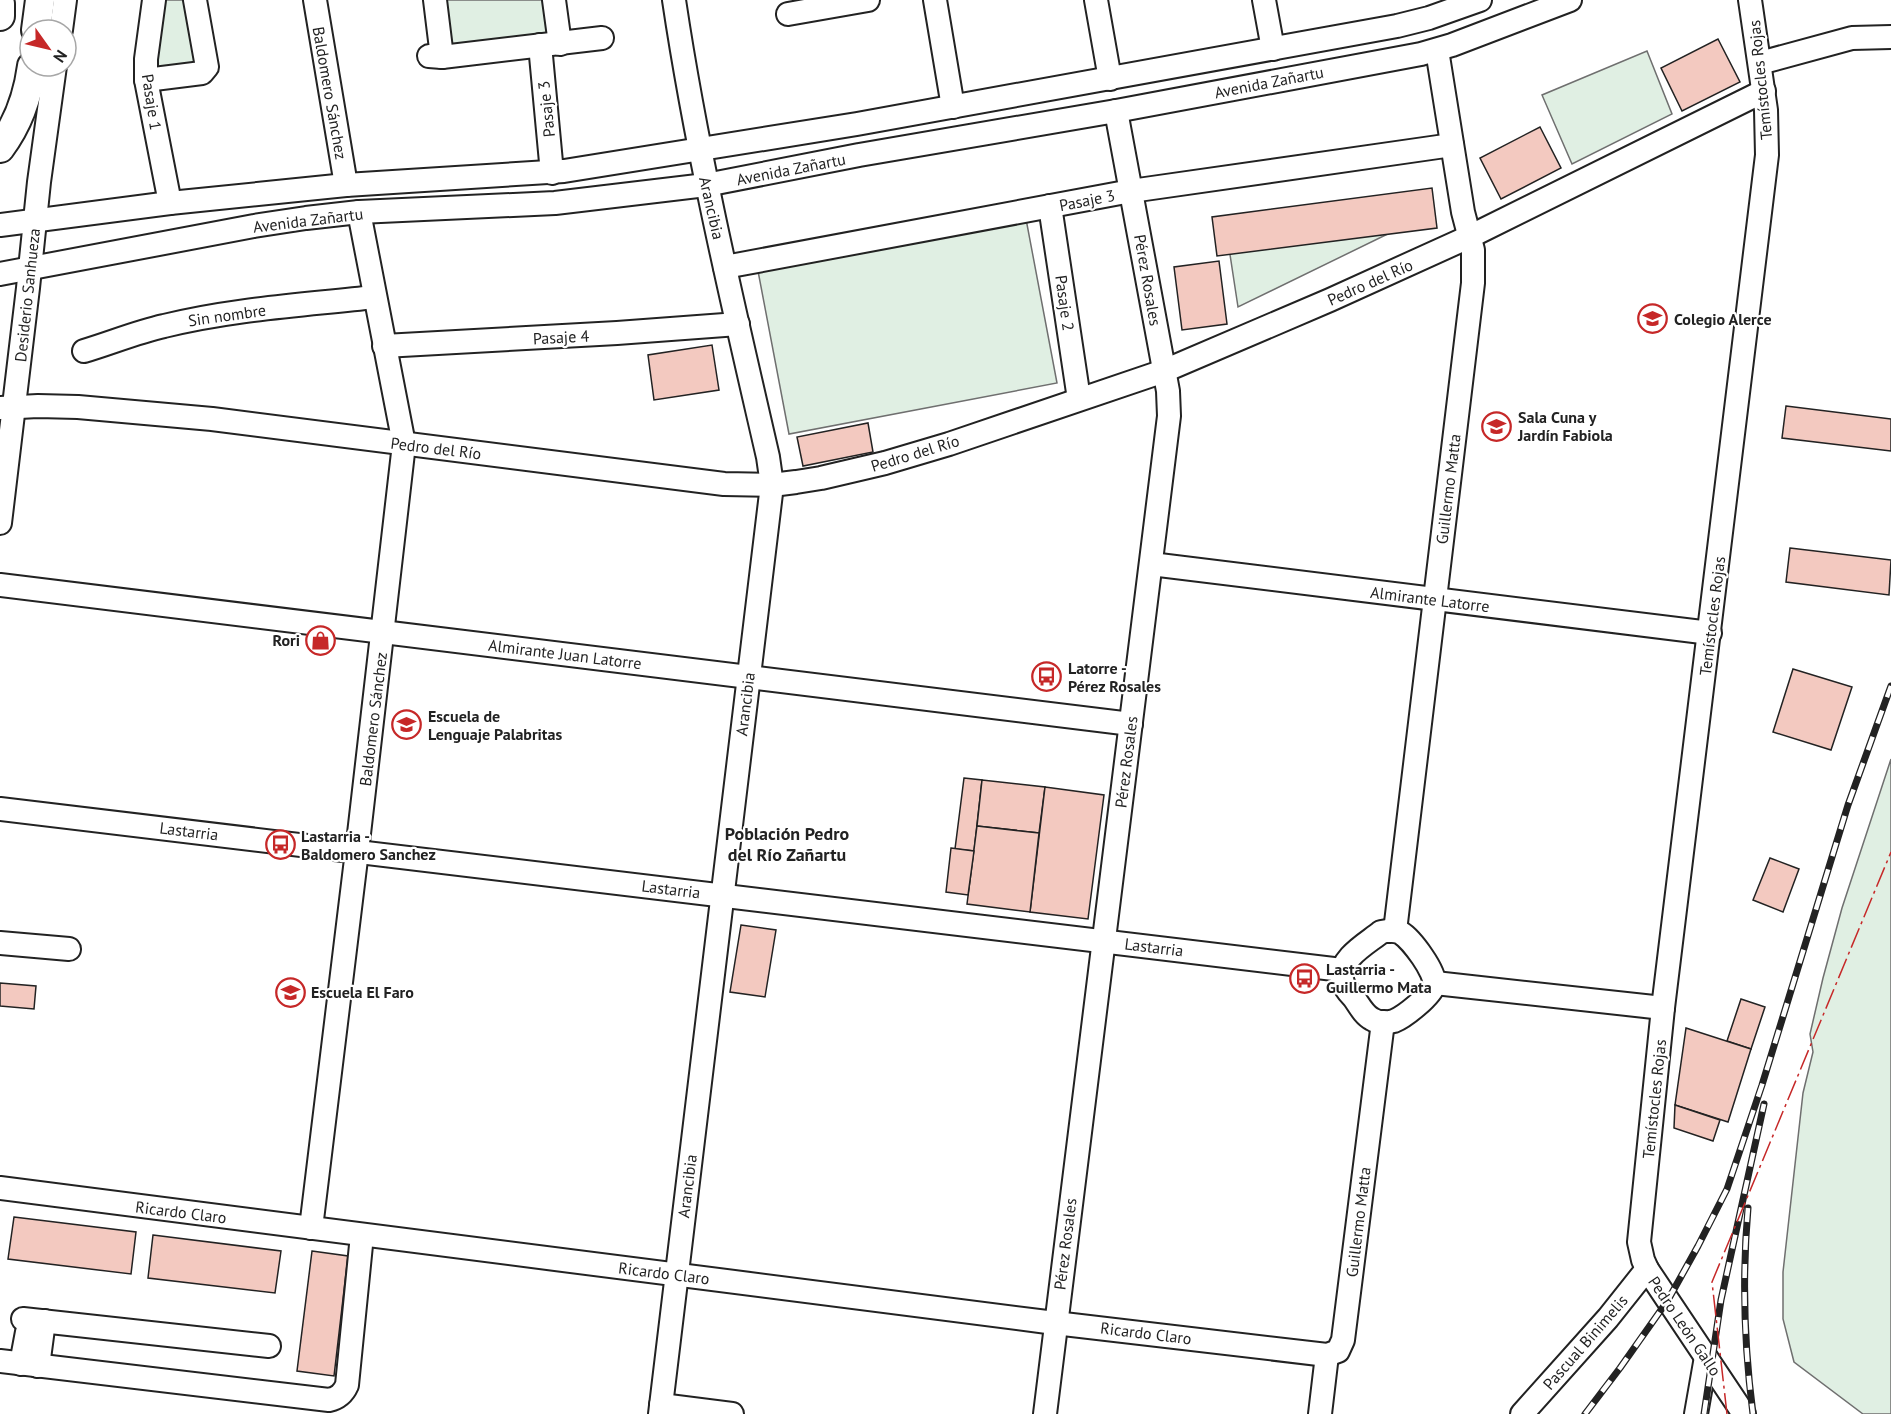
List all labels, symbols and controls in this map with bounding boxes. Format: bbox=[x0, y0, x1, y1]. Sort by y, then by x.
north arrow bbox=[18, 18, 78, 78]
street label: Temístocles Rojas bbox=[1744, 19, 1776, 141]
street label: Baldomero Sánchez bbox=[308, 25, 352, 161]
text: N bbox=[49, 46, 72, 66]
street label: Avenida Zañartu bbox=[1213, 62, 1325, 102]
street label: Pasaje 1 bbox=[138, 73, 166, 131]
street label: Pasaje 3 bbox=[533, 80, 559, 138]
street label: Avenida Zañartu bbox=[735, 149, 847, 189]
street label: Arancibia bbox=[695, 175, 729, 241]
street label: Pasaje 3 bbox=[1057, 185, 1117, 215]
street label: Avenida Zañartu bbox=[252, 203, 364, 237]
street label: Desiderio Sanhueza bbox=[10, 227, 44, 363]
street label: Pérez Rosales bbox=[1130, 233, 1166, 327]
street label: Pedro del Río bbox=[1324, 254, 1416, 310]
street label: Pasaje 2 bbox=[1051, 274, 1079, 332]
street label: Sin nombre bbox=[187, 300, 267, 330]
school or university icon: Colegio Alerce bbox=[1637, 303, 1669, 335]
place label: Colegio Alerce bbox=[1674, 309, 1772, 329]
street label: Pasaje 4 bbox=[532, 326, 590, 348]
place label: Sala Cuna y Jardín Fabiola bbox=[1517, 407, 1613, 445]
school or university icon: Sala Cuna y Jardín Fabiola bbox=[1481, 410, 1513, 442]
street label: Pedro del Río bbox=[868, 430, 962, 476]
street label: Pedro del Río bbox=[389, 433, 483, 463]
street label: Guillermo Matta bbox=[1431, 433, 1465, 545]
street label: Temístocles Rojas bbox=[1695, 555, 1729, 677]
street label: Almirante Latorre bbox=[1369, 582, 1491, 616]
shop icon: Rori bbox=[305, 624, 337, 656]
place label: Rori bbox=[273, 630, 300, 650]
street label: Almirante Juan Latorre bbox=[487, 635, 643, 673]
street label: Baldomero Sánchez bbox=[355, 651, 391, 787]
place label: Latorre - Pérez Rosales bbox=[1068, 658, 1161, 696]
bus stop icon: Latorre - Pérez Rosales bbox=[1031, 661, 1063, 693]
street label: Arancibia bbox=[731, 671, 759, 737]
place label: Escuela de Lenguaje Palabritas bbox=[428, 706, 562, 744]
school or university icon: Escuela de Lenguaje Palabritas bbox=[391, 709, 423, 741]
street label: Pérez Rosales bbox=[1110, 715, 1142, 809]
street label: Lastarria bbox=[158, 817, 220, 845]
district label: Población Pedro del Río Zañartu bbox=[725, 822, 849, 866]
place label: Lastarria - Baldomero Sanchez bbox=[301, 826, 436, 864]
bus stop icon: Lastarria - Baldomero Sanchez bbox=[264, 829, 296, 861]
street label: Lastarria bbox=[640, 875, 702, 903]
street label: Lastarria bbox=[1123, 933, 1185, 961]
place label: Lastarria - Guillermo Mata bbox=[1326, 959, 1432, 997]
bus stop icon: Lastarria - Guillermo Mata bbox=[1289, 962, 1321, 994]
school or university icon: Escuela El Faro bbox=[274, 976, 306, 1008]
place label: Escuela El Faro bbox=[311, 982, 414, 1002]
street label: Temístocles Rojas bbox=[1638, 1038, 1670, 1160]
street label: Arancibia bbox=[673, 1153, 701, 1219]
street label: Guillermo Matta bbox=[1341, 1166, 1375, 1278]
street label: Ricardo Claro bbox=[134, 1196, 228, 1228]
street label: Pérez Rosales bbox=[1049, 1197, 1081, 1291]
street label: Ricardo Claro bbox=[617, 1257, 711, 1289]
street label: Pedro León Gallo bbox=[1644, 1272, 1726, 1380]
street label: Pascual Binimelis bbox=[1538, 1290, 1632, 1394]
street label: Ricardo Claro bbox=[1099, 1317, 1193, 1349]

